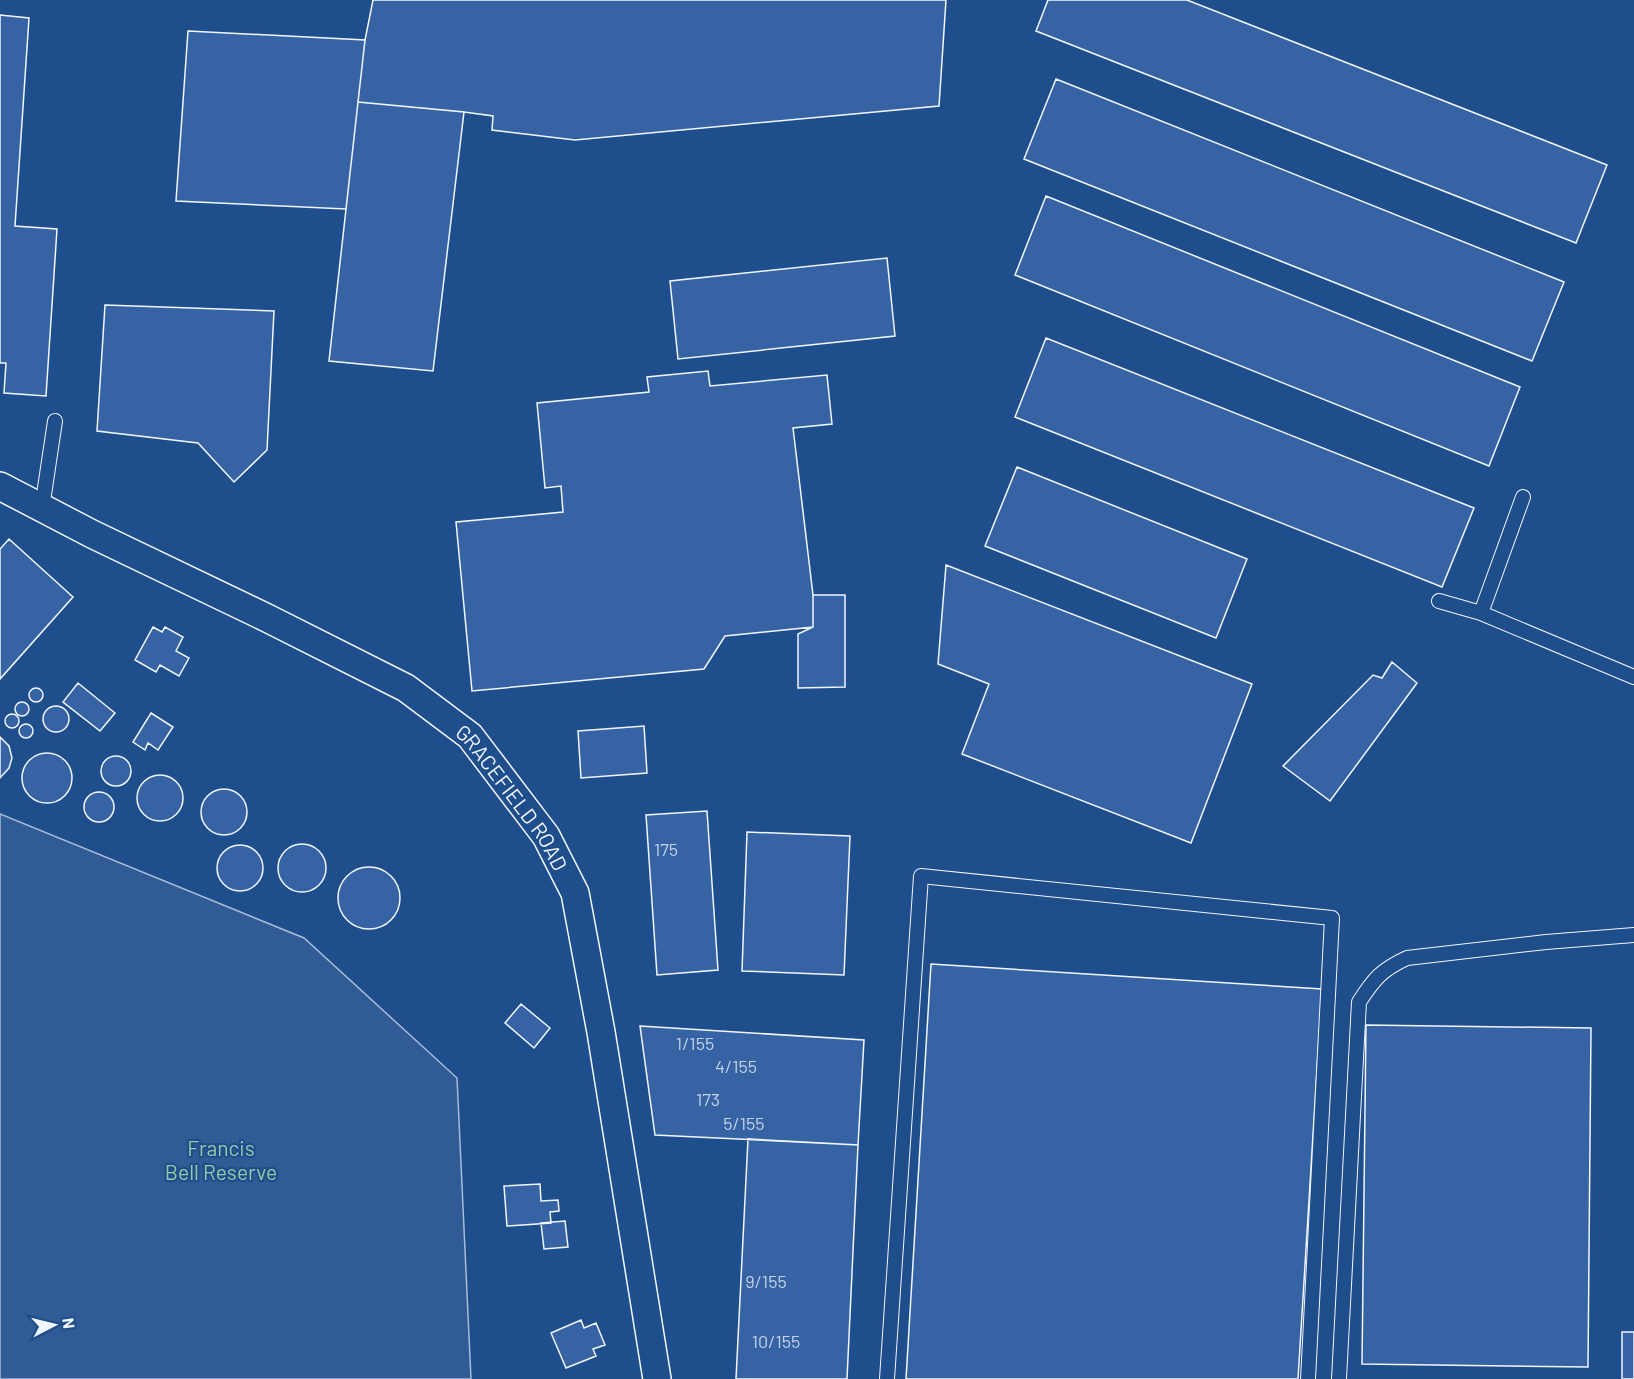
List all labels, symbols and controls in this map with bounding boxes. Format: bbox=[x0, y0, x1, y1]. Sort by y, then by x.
street label: GRACEFIELD ROAD bbox=[452, 718, 574, 874]
house number: 175 bbox=[654, 838, 678, 860]
house number: 1/155 bbox=[676, 1032, 714, 1054]
house number: 4/155 bbox=[715, 1055, 757, 1077]
house number: 173 bbox=[696, 1088, 720, 1110]
house number: 5/155 bbox=[723, 1112, 765, 1134]
park label: Francis Bell Reserve bbox=[165, 1135, 277, 1184]
house number: 9/155 bbox=[745, 1270, 787, 1292]
north arrow bbox=[24, 1295, 84, 1355]
text: N bbox=[59, 1317, 79, 1330]
house number: 10/155 bbox=[752, 1330, 800, 1352]

